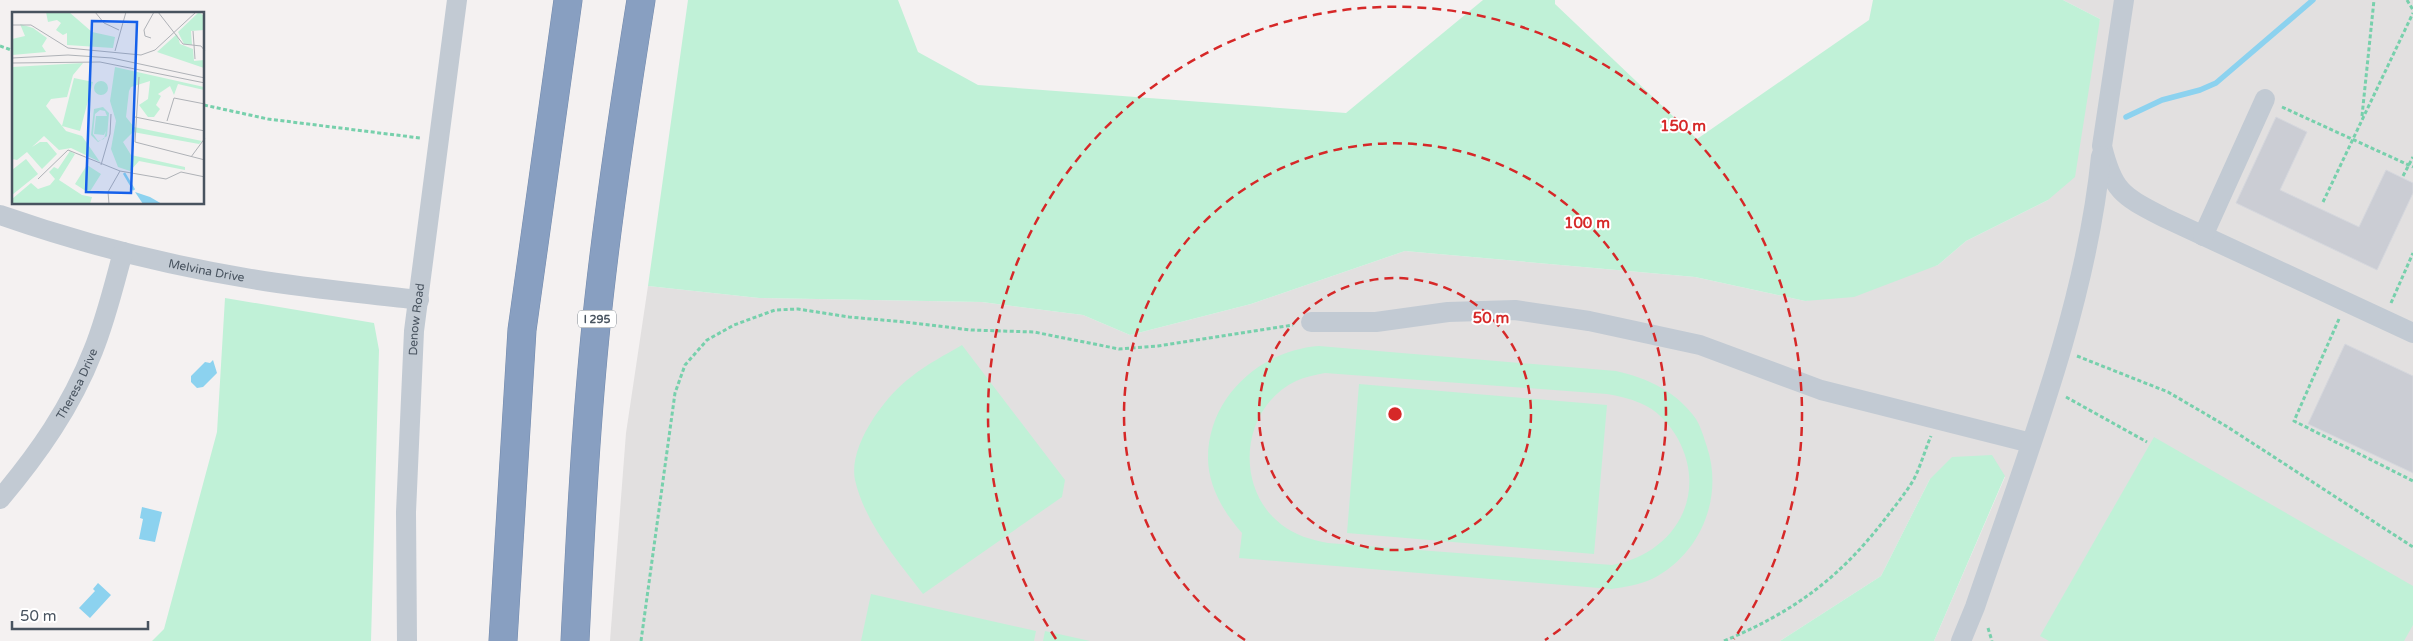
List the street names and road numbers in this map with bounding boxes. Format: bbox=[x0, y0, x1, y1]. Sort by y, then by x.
street label: Melvina Drive bbox=[167, 256, 246, 285]
street label: Denow Road bbox=[406, 282, 427, 356]
road number: I 295 bbox=[578, 310, 616, 328]
street label: Theresa Drive bbox=[53, 346, 100, 422]

